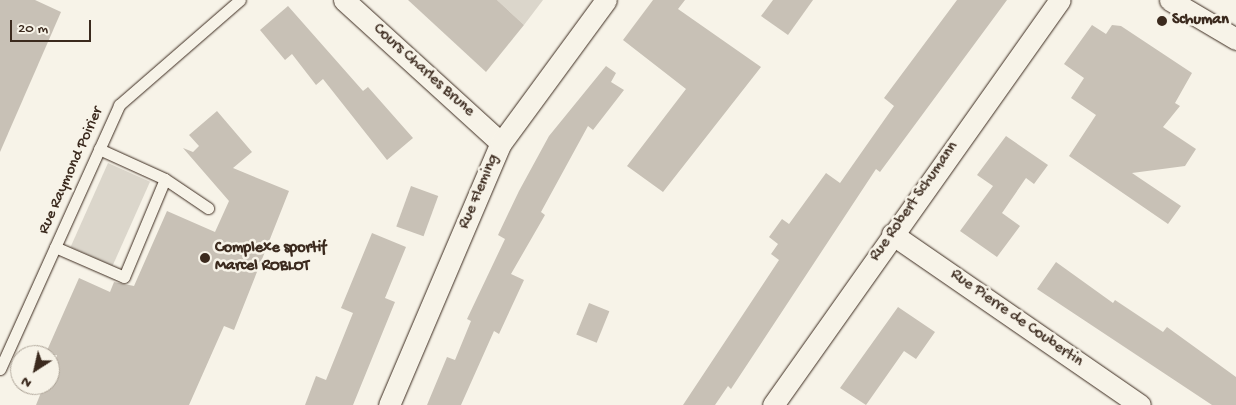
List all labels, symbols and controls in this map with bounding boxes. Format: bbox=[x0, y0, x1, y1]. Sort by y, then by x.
scale bar bbox=[12, 10, 94, 42]
place label: Schuman bbox=[1172, 11, 1229, 31]
marker: Schuman bbox=[1156, 15, 1168, 27]
text: 20 m bbox=[18, 20, 48, 38]
street label: Cours Charles Brune bbox=[368, 20, 478, 122]
street label: Rue Raymond Poirier bbox=[35, 104, 109, 238]
street label: Rue Robert Schumann bbox=[866, 138, 964, 266]
street label: Rue Fleming bbox=[456, 152, 504, 232]
place label: Complexe sportif Marcel ROBLOT bbox=[215, 239, 326, 277]
marker: Complexe sportif Marcel ROBLOT bbox=[199, 252, 211, 264]
street label: Rue Pierre de Coubertin bbox=[946, 266, 1086, 372]
north arrow bbox=[10, 345, 60, 395]
text: N bbox=[18, 372, 35, 391]

